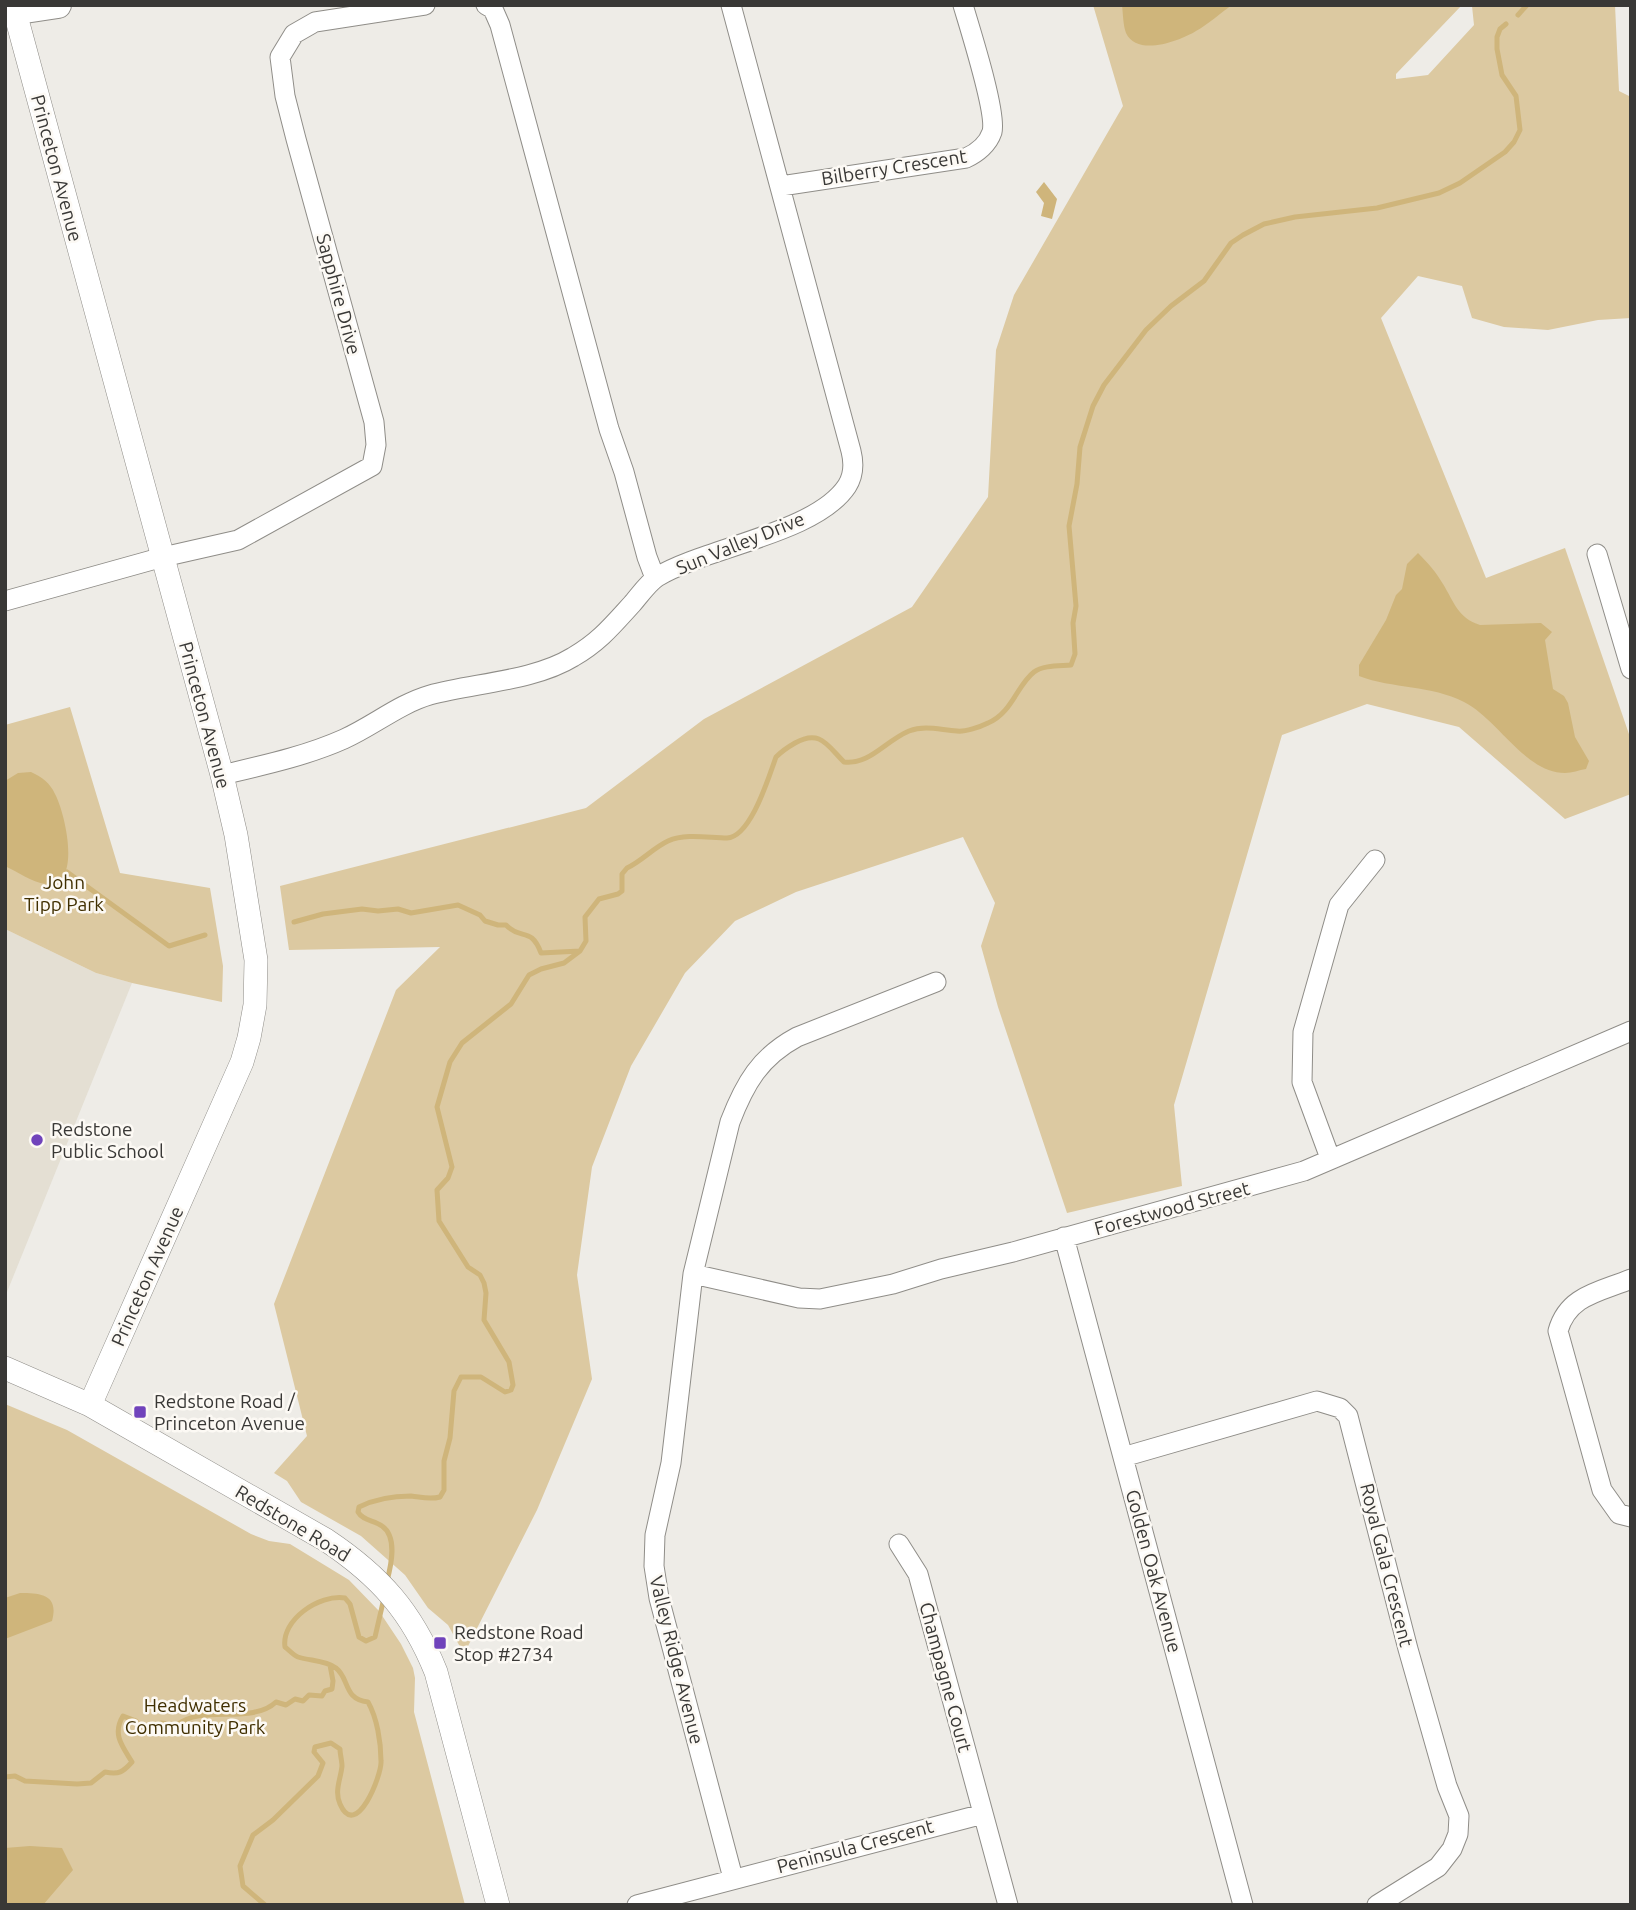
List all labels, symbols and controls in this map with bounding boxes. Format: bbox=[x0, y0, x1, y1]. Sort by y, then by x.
street label: Princeton Avenue bbox=[27, 92, 87, 244]
street label: Bilberry Crescent bbox=[820, 145, 969, 189]
street label: Sapphire Drive bbox=[312, 231, 366, 357]
street label: Sun Valley Drive bbox=[673, 507, 807, 579]
street label: Princeton Avenue bbox=[175, 639, 235, 791]
park label: John Tipp Park bbox=[24, 871, 104, 915]
place label: Redstone Public School bbox=[51, 1118, 164, 1162]
marker: Redstone Public School bbox=[29, 1132, 45, 1148]
street label: Forestwood Street bbox=[1092, 1177, 1253, 1239]
street label: Princeton Avenue bbox=[106, 1203, 188, 1349]
place label: Redstone Road / Princeton Avenue bbox=[154, 1390, 305, 1434]
marker: Redstone Road / Princeton Avenue bbox=[132, 1404, 148, 1420]
street label: Redstone Road bbox=[232, 1480, 354, 1566]
street label: Royal Gala Crescent bbox=[1356, 1481, 1418, 1650]
street label: Golden Oak Avenue bbox=[1122, 1487, 1186, 1655]
street label: Valley Ridge Avenue bbox=[645, 1573, 709, 1747]
street label: Champagne Court bbox=[915, 1600, 977, 1755]
place label: Redstone Road Stop #2734 bbox=[454, 1621, 584, 1665]
marker: Redstone Road Stop #2734 bbox=[432, 1635, 448, 1651]
park label: Headwaters Community Park bbox=[125, 1694, 266, 1738]
street label: Peninsula Crescent bbox=[774, 1814, 936, 1877]

